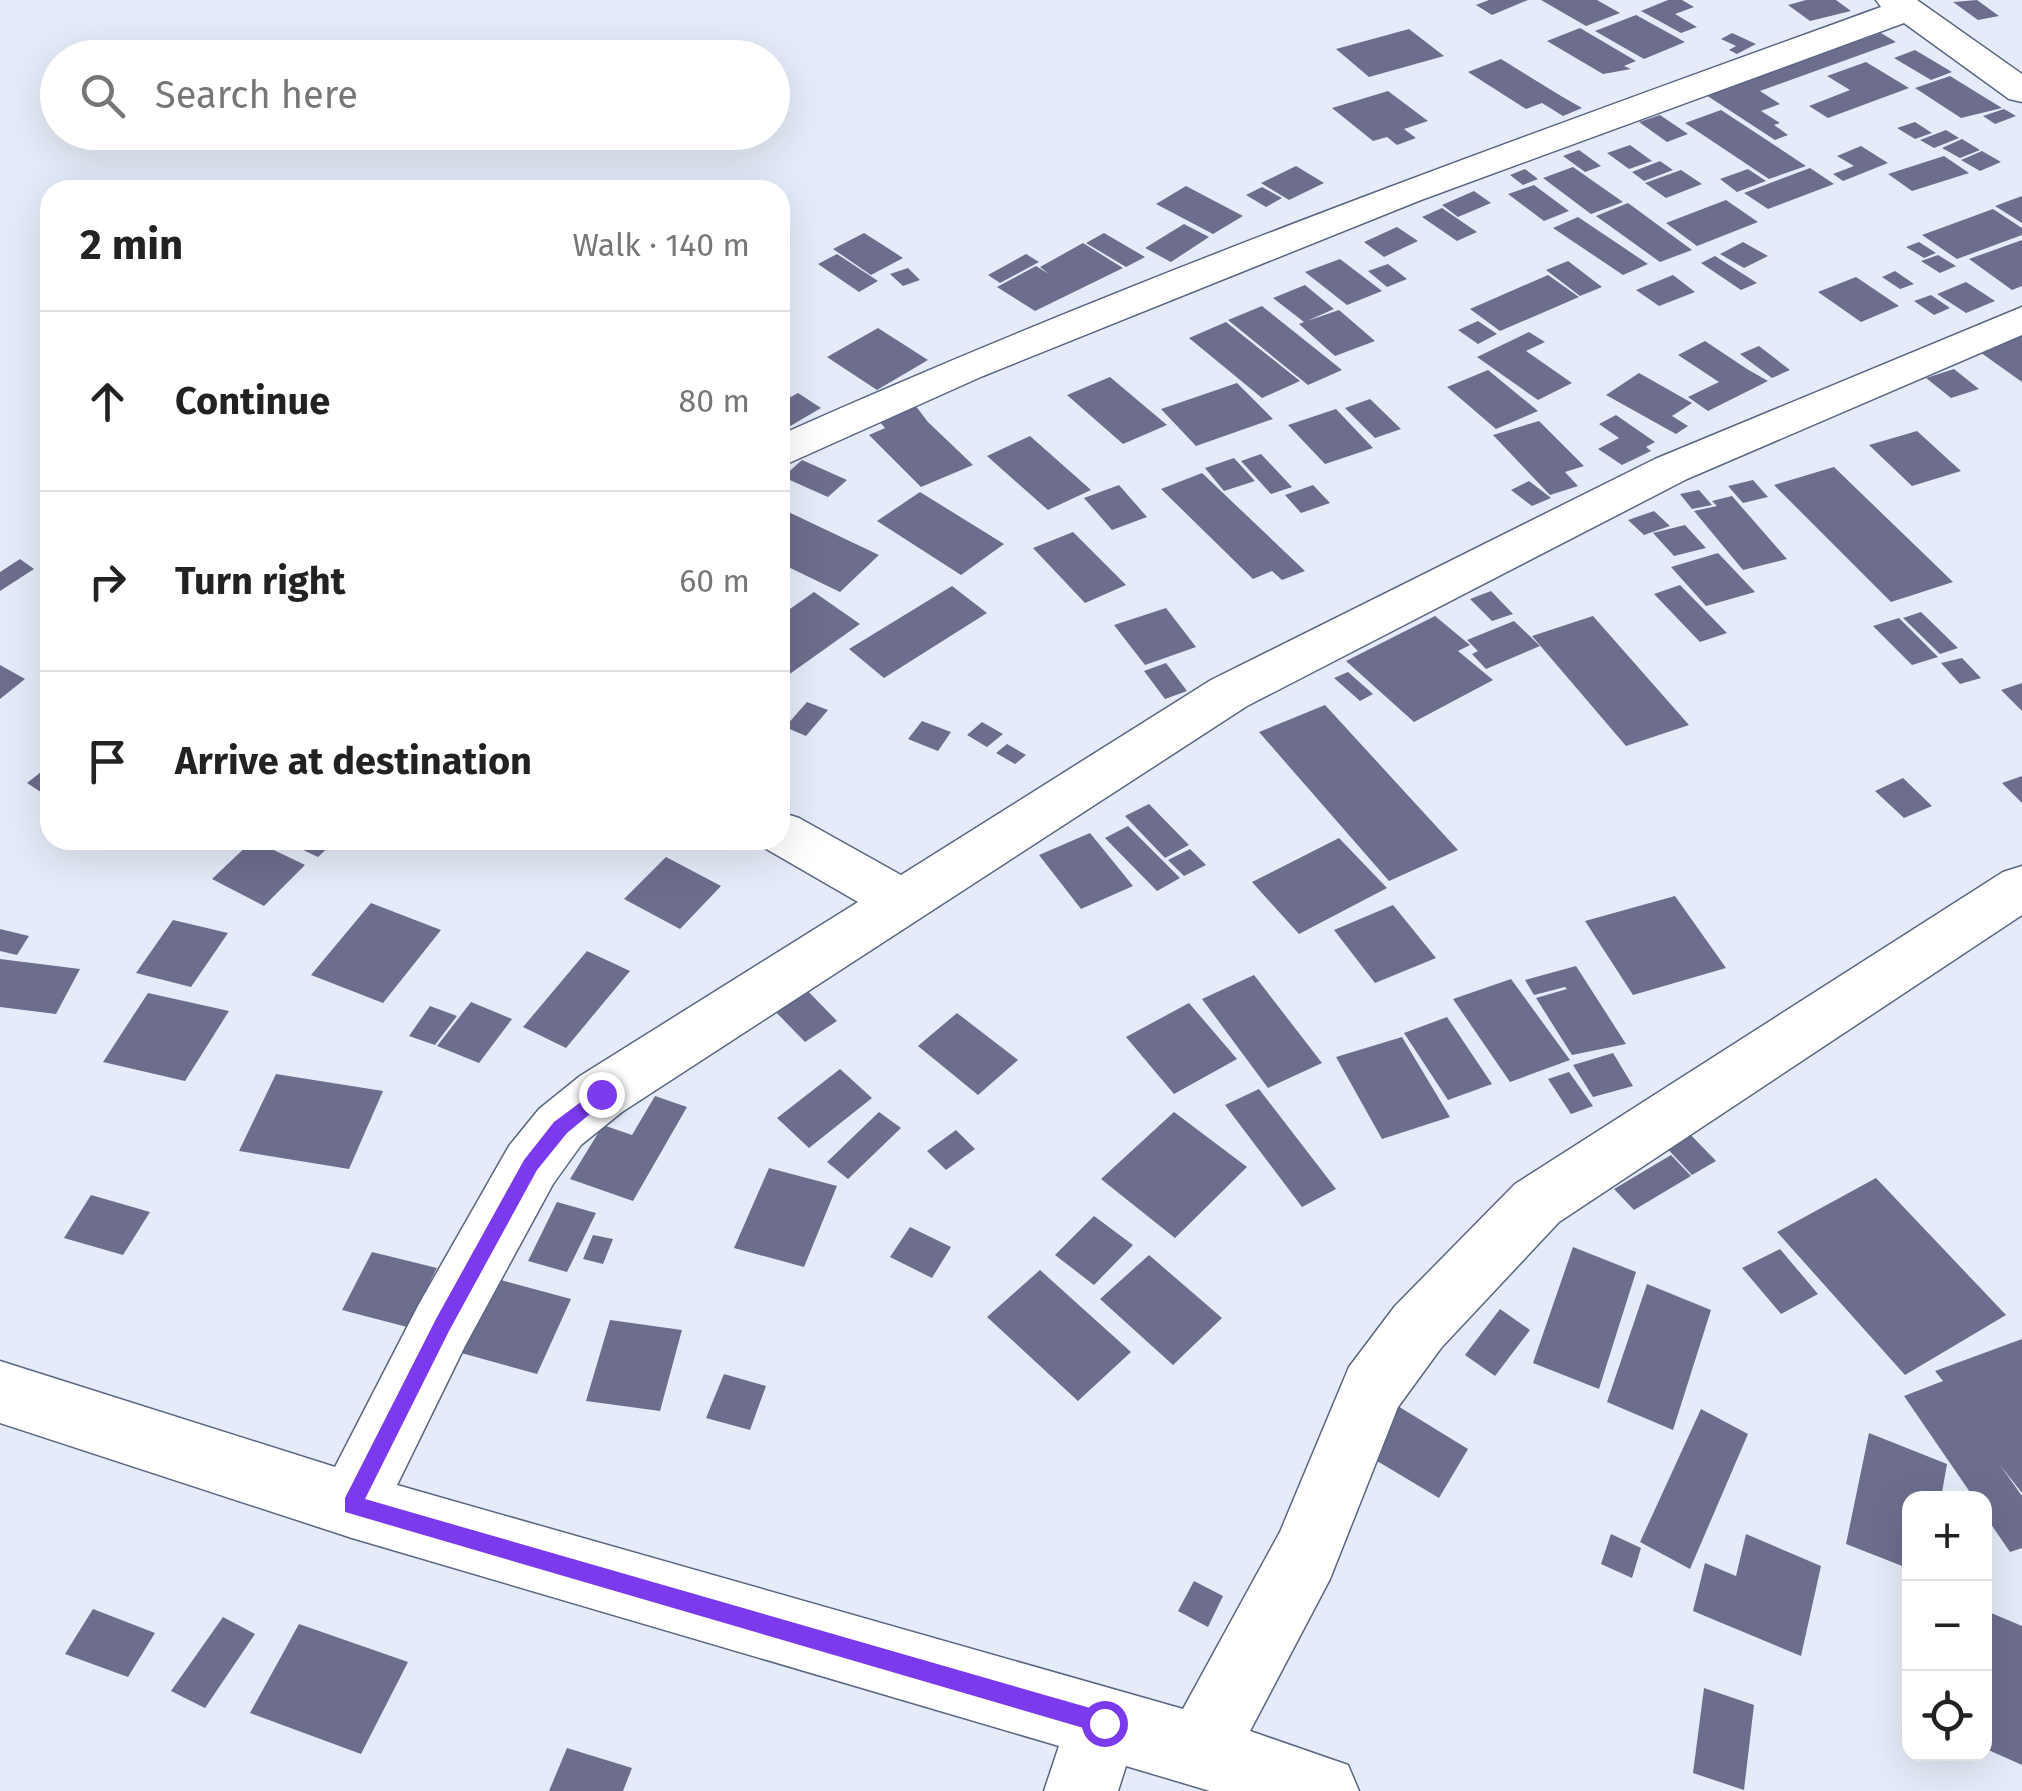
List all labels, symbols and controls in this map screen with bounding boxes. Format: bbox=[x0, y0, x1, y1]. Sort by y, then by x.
search box bbox=[40, 40, 790, 150]
icon: search bbox=[75, 68, 130, 123]
text: Search here bbox=[155, 72, 358, 118]
text: 2 min bbox=[80, 220, 183, 270]
text: Walk · 140 m bbox=[572, 226, 750, 264]
icon: ahead bbox=[80, 374, 135, 429]
text: Continue bbox=[175, 378, 330, 424]
text: 80 m bbox=[679, 382, 750, 420]
icon: right bbox=[80, 554, 135, 609]
text: Turn right bbox=[175, 558, 345, 604]
text: 60 m bbox=[679, 562, 750, 600]
icon: arrive bbox=[80, 734, 135, 789]
text: Arrive at destination bbox=[175, 738, 532, 784]
route end bbox=[579, 1072, 625, 1118]
map controls bbox=[1902, 1491, 1992, 1761]
button: + bbox=[1902, 1491, 1992, 1581]
button: − bbox=[1902, 1581, 1992, 1671]
button: locate bbox=[1902, 1671, 1992, 1761]
route start bbox=[1082, 1701, 1128, 1747]

